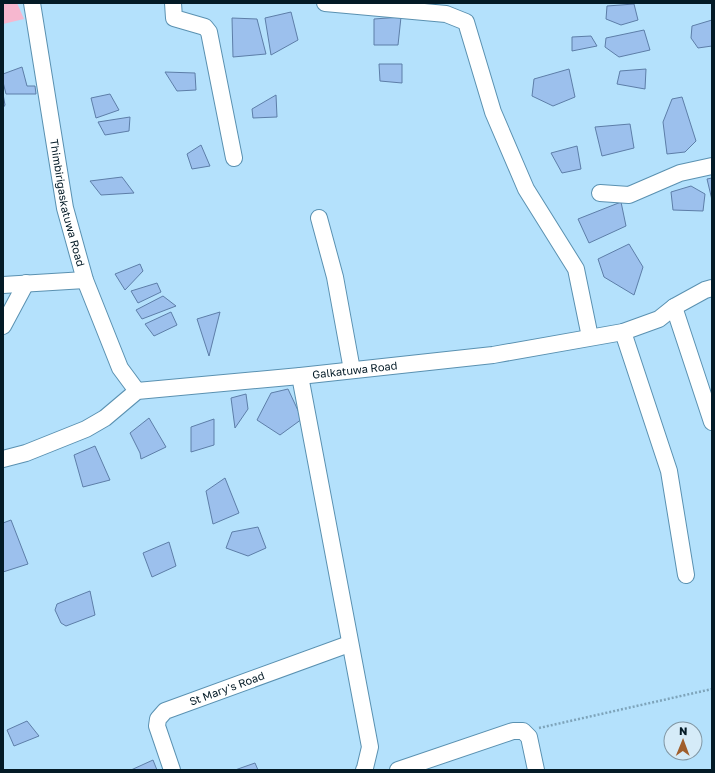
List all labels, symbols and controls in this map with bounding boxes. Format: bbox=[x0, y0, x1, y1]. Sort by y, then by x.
street label: Thimbirigaskatuwa Road bbox=[48, 138, 88, 268]
street label: Galkatuwa Road bbox=[312, 358, 398, 381]
street label: St Mary's Road bbox=[187, 668, 266, 708]
north arrow bbox=[663, 721, 703, 761]
text: N bbox=[679, 724, 687, 737]

